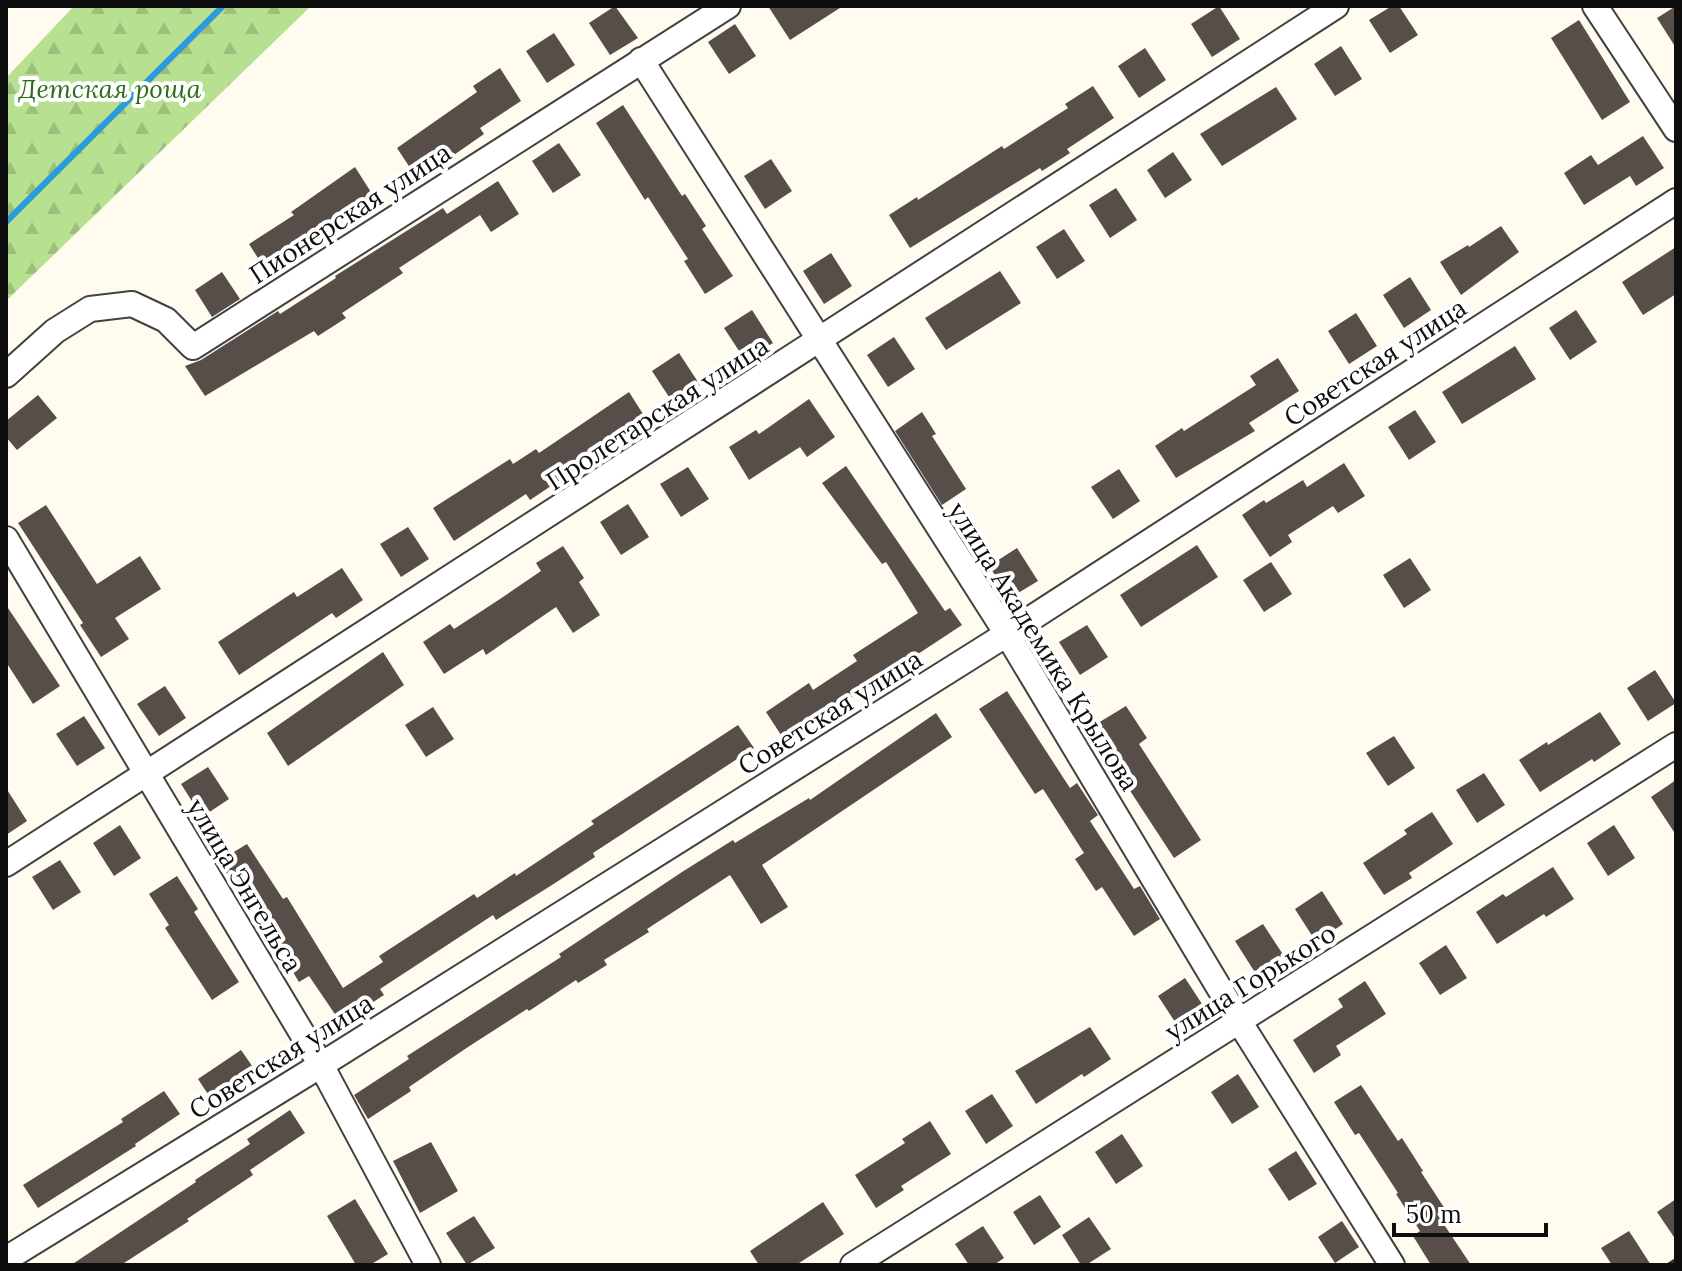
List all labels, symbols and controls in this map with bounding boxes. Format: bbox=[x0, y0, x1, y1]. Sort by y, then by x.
park label: Детская роща bbox=[18, 72, 202, 105]
street label: Пионерская улица bbox=[243, 135, 457, 291]
street label: Советская улица bbox=[1278, 291, 1472, 433]
street label: Пролетарская улица bbox=[539, 329, 775, 497]
street label: улица Академика Крылова bbox=[941, 495, 1147, 797]
street label: Советская улица bbox=[732, 642, 928, 782]
street label: улица Энгельса bbox=[180, 792, 310, 978]
street label: улица Горького bbox=[1158, 916, 1342, 1048]
street label: Советская улица bbox=[183, 986, 379, 1126]
scale bar bbox=[1394, 1187, 1546, 1237]
text: 50 m bbox=[1406, 1199, 1462, 1230]

